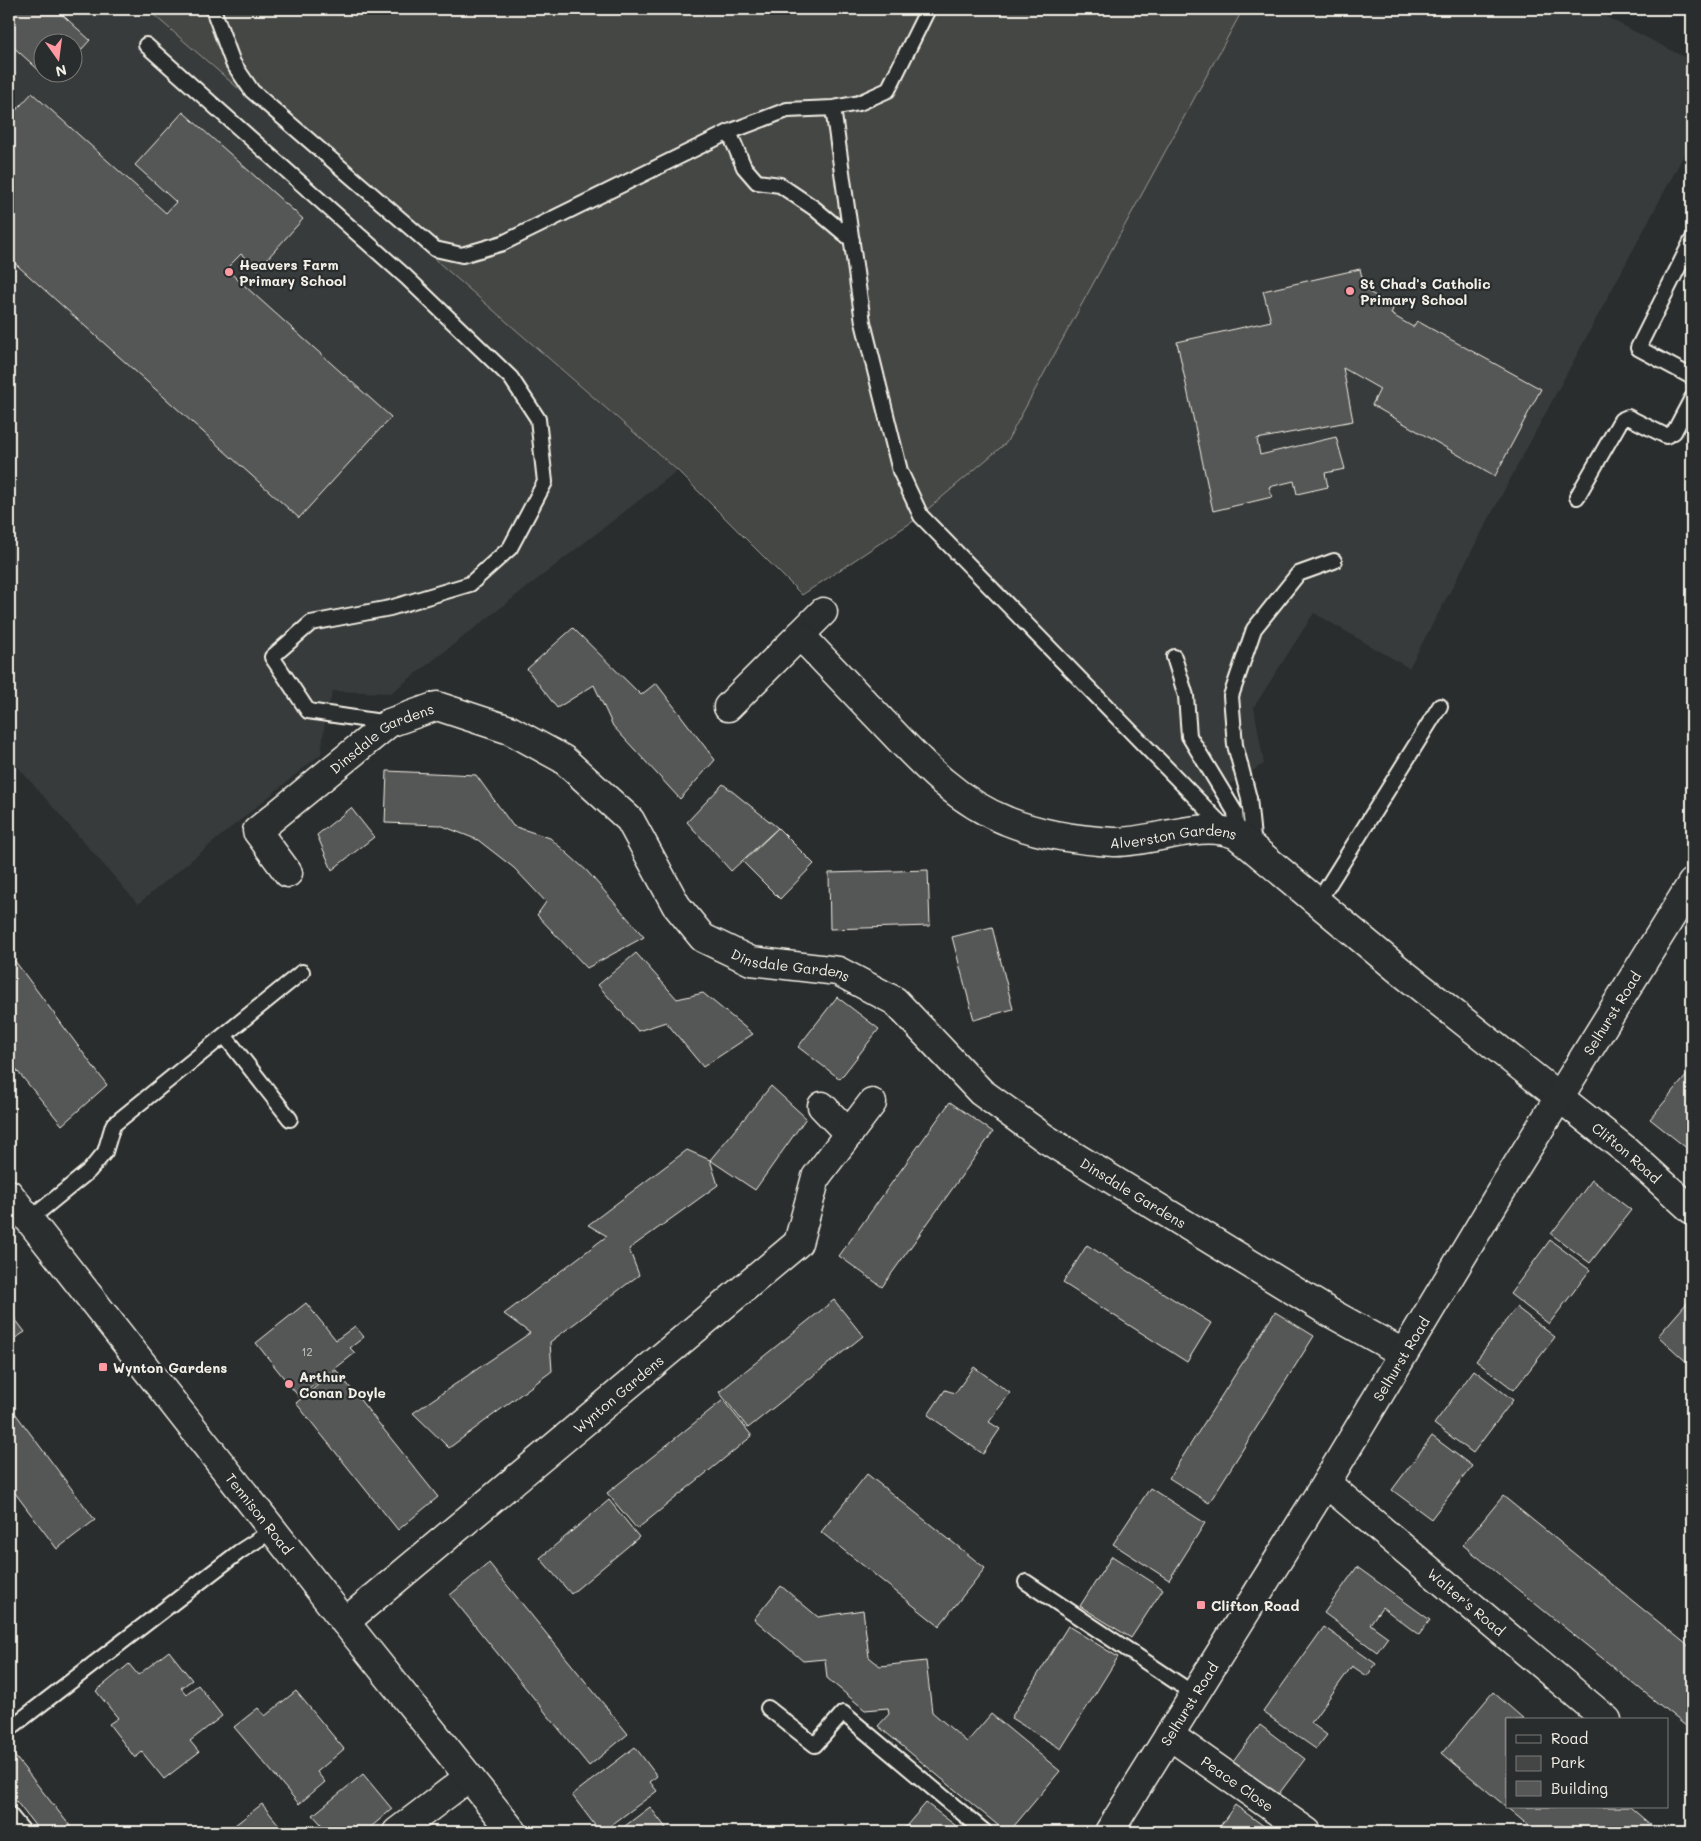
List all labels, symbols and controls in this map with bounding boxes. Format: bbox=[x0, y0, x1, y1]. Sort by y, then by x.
north arrow bbox=[32, 32, 82, 82]
text: N bbox=[54, 61, 69, 82]
place label: Heavers Farm Primary School bbox=[239, 255, 346, 290]
marker: Heavers Farm Primary School bbox=[223, 266, 235, 278]
place label: St Chad's Catholic Primary School bbox=[1360, 274, 1491, 309]
marker: St Chad's Catholic Primary School bbox=[1344, 285, 1356, 297]
street label: Dinsdale Gardens bbox=[325, 698, 436, 777]
street label: Alverston Gardens bbox=[1110, 820, 1240, 852]
street label: Dinsdale Gardens bbox=[728, 944, 854, 985]
street label: Selhurst Road bbox=[1578, 967, 1645, 1058]
street label: Clifton Road bbox=[1588, 1118, 1665, 1187]
street label: Dinsdale Gardens bbox=[1077, 1153, 1190, 1232]
street label: Selhurst Road bbox=[1368, 1313, 1433, 1404]
house number: 12 bbox=[301, 1344, 313, 1359]
street label: Wynton Gardens bbox=[569, 1350, 667, 1437]
place label: Wynton Gardens bbox=[113, 1358, 227, 1377]
marker: Wynton Gardens bbox=[97, 1361, 109, 1373]
place label: Arthur Conan Doyle bbox=[299, 1367, 386, 1402]
marker: Arthur Conan Doyle bbox=[283, 1378, 295, 1390]
street label: Tennison Road bbox=[222, 1469, 298, 1558]
street label: Walter's Road bbox=[1424, 1564, 1509, 1640]
place label: Clifton Road bbox=[1211, 1596, 1299, 1615]
marker: Clifton Road bbox=[1195, 1599, 1207, 1611]
street label: Selhurst Road bbox=[1156, 1658, 1222, 1749]
legend bbox=[1506, 1718, 1668, 1808]
text: Road bbox=[1551, 1728, 1588, 1748]
street label: Peace Close bbox=[1198, 1751, 1278, 1815]
text: Park bbox=[1551, 1752, 1585, 1772]
text: Building bbox=[1551, 1778, 1608, 1798]

